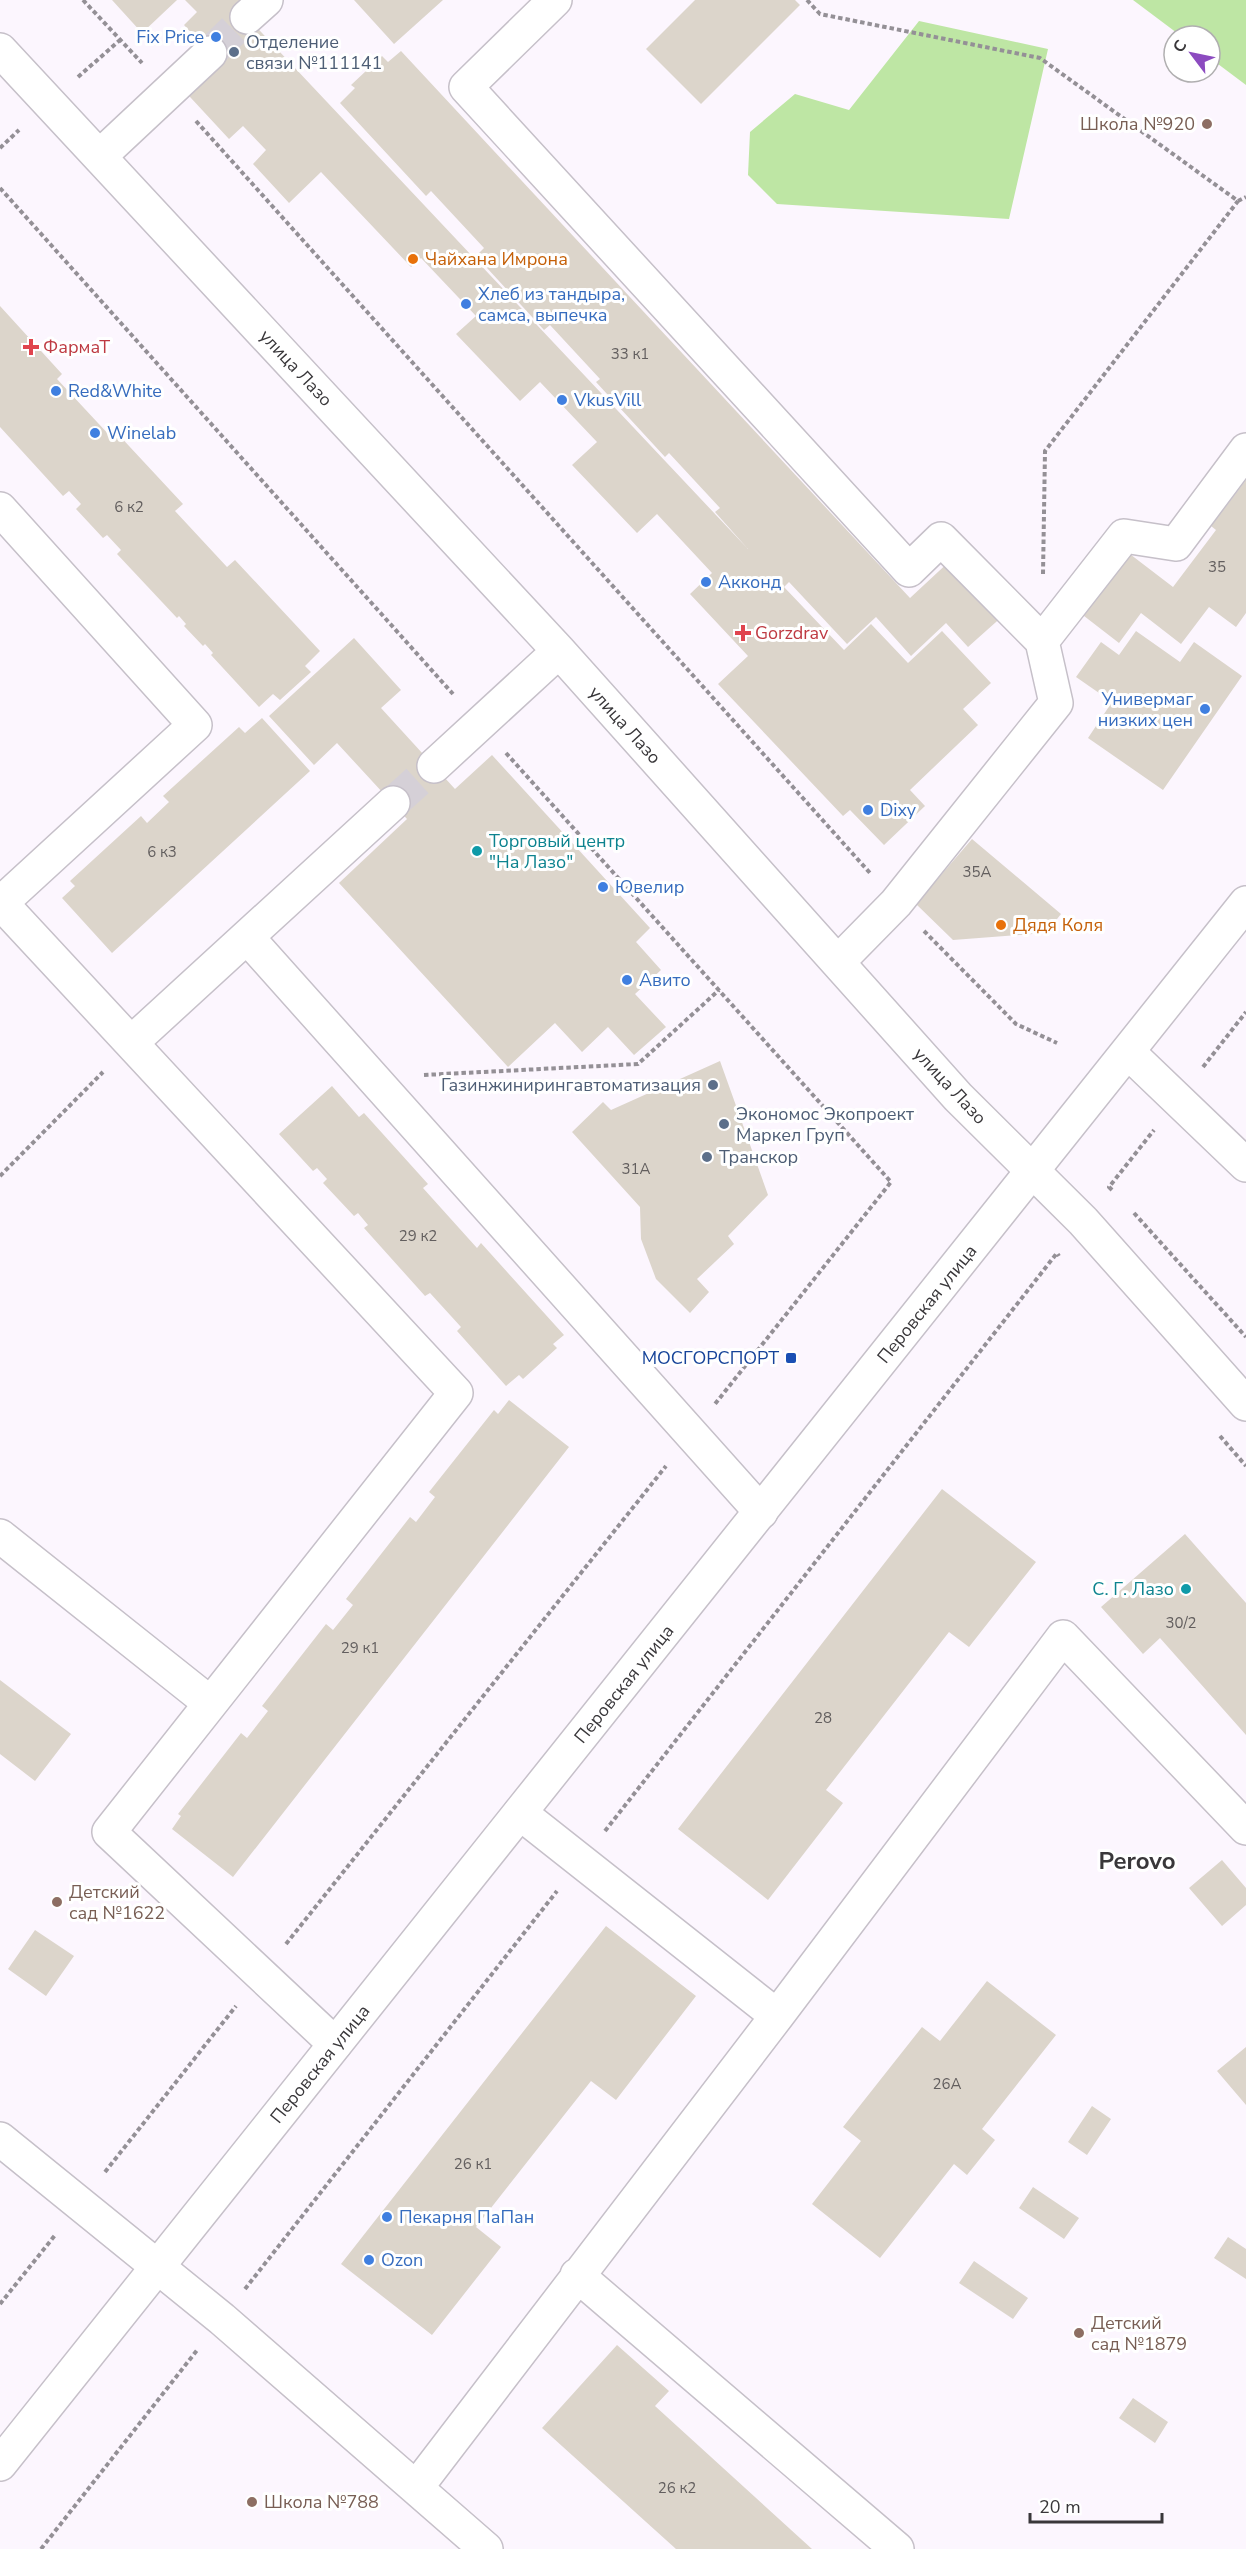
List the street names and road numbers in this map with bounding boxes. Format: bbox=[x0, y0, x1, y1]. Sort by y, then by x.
street label: улица Лазо bbox=[254, 324, 338, 412]
street label: улица Лазо bbox=[584, 681, 666, 769]
street label: улица Лазо bbox=[908, 1042, 992, 1130]
street label: Перовская улица bbox=[872, 1240, 982, 1368]
street label: Перовская улица bbox=[569, 1620, 679, 1748]
street label: Перовская улица bbox=[265, 2000, 375, 2128]

